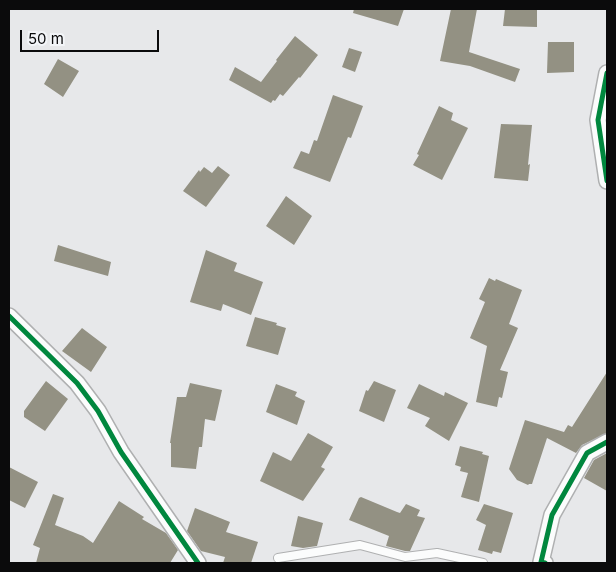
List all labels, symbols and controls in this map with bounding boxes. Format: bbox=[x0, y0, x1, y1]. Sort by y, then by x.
scale bar bbox=[22, 20, 161, 52]
text: 50 m bbox=[28, 29, 64, 48]

